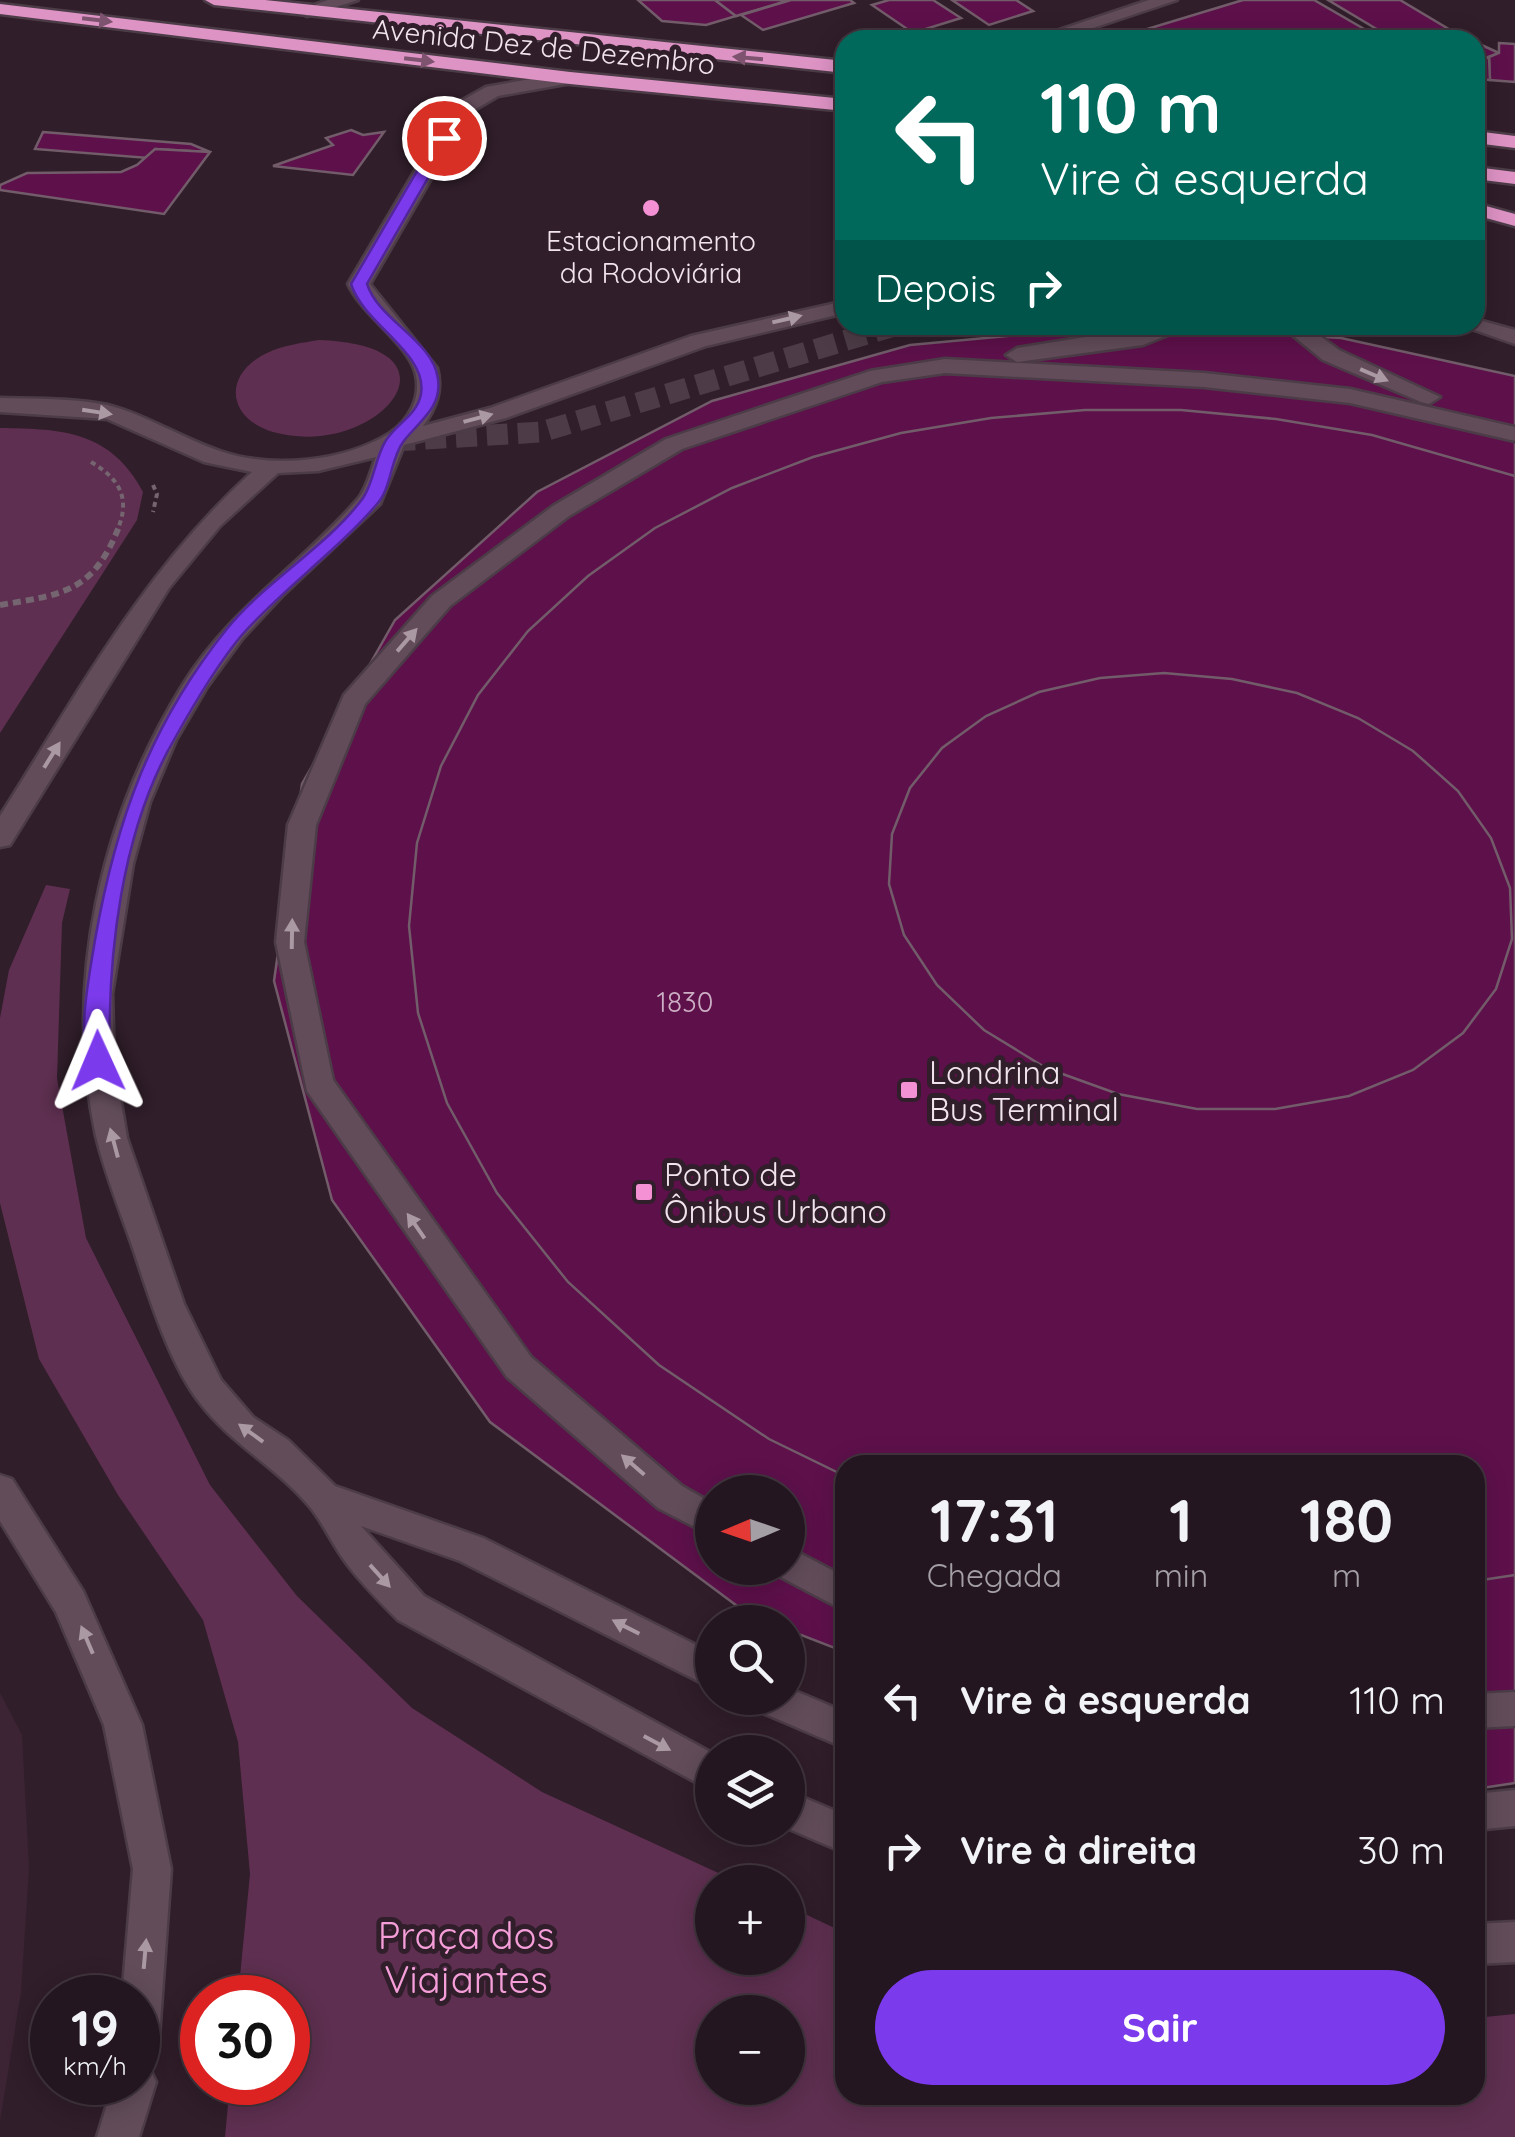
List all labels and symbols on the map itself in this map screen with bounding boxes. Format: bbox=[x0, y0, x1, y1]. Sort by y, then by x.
street label: Avenida Dez de Dezembro bbox=[371, 11, 717, 81]
one-way arrow bbox=[81, 12, 113, 28]
one-way arrow bbox=[731, 49, 763, 65]
one-way arrow bbox=[404, 52, 436, 68]
pin bbox=[402, 96, 487, 181]
marker: Estacionamento da Rodoviária bbox=[640, 197, 662, 219]
place label: Estacionamento da Rodoviária bbox=[546, 223, 756, 290]
one-way arrow bbox=[772, 311, 803, 326]
one-way arrow bbox=[1359, 367, 1389, 383]
one-way arrow bbox=[82, 404, 113, 420]
one-way arrow bbox=[463, 410, 494, 425]
one-way arrow bbox=[395, 628, 417, 653]
one-way arrow bbox=[42, 741, 60, 769]
one-way arrow bbox=[285, 918, 301, 949]
house number: 1830 bbox=[657, 984, 713, 1019]
position arrow bbox=[46, 1009, 150, 1113]
place label: Londrina Bus Terminal bbox=[929, 1052, 1119, 1129]
marker: Londrina Bus Terminal bbox=[898, 1079, 920, 1101]
one-way arrow bbox=[106, 1128, 122, 1159]
place label: Ponto de Ônibus Urbano bbox=[664, 1154, 887, 1231]
marker: Ponto de Ônibus Urbano bbox=[633, 1181, 655, 1203]
one-way arrow bbox=[407, 1213, 426, 1239]
one-way arrow bbox=[238, 1423, 264, 1443]
one-way arrow bbox=[621, 1455, 646, 1477]
north arrow bbox=[695, 1475, 805, 1585]
one-way arrow bbox=[368, 1564, 391, 1588]
one-way arrow bbox=[611, 1619, 640, 1636]
one-way arrow bbox=[78, 1625, 94, 1655]
one-way arrow bbox=[643, 1734, 672, 1751]
park label: Praça dos Viajantes bbox=[378, 1911, 554, 2003]
one-way arrow bbox=[138, 1938, 154, 1970]
speed limit sign: 30 bbox=[180, 1975, 310, 2105]

